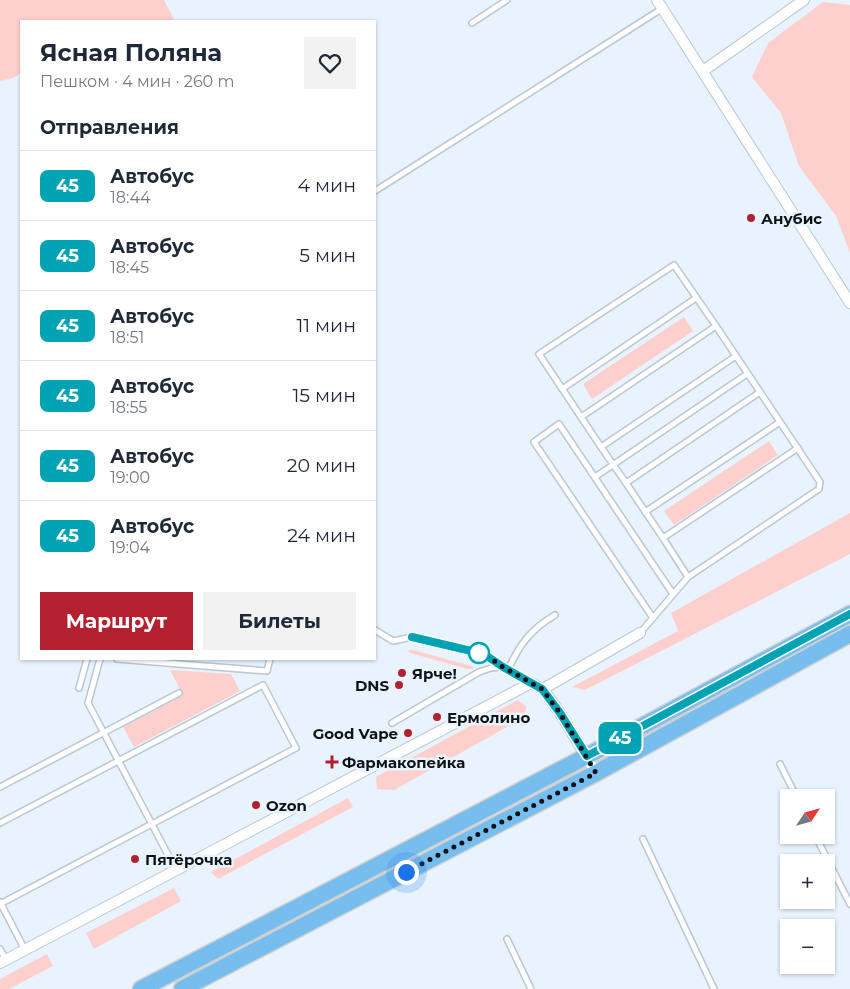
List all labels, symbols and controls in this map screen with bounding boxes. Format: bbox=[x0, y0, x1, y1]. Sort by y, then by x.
button: heart bbox=[304, 37, 356, 89]
text: Ясная Поляна bbox=[40, 38, 222, 67]
text: Пешком · 4 мин · 260 m bbox=[40, 72, 234, 91]
text: Отправления bbox=[40, 116, 179, 139]
text: Автобус bbox=[110, 165, 194, 188]
text: 4 мин bbox=[298, 174, 356, 197]
text: 45 bbox=[56, 175, 79, 197]
text: 18:44 bbox=[110, 188, 151, 207]
place label: Анубис bbox=[761, 209, 822, 228]
marker: Анубис bbox=[745, 212, 757, 224]
text: Автобус bbox=[110, 235, 194, 258]
text: 5 мин bbox=[299, 244, 356, 267]
text: 45 bbox=[56, 245, 79, 267]
text: 18:45 bbox=[110, 258, 149, 277]
text: Автобус bbox=[110, 305, 194, 328]
text: 11 мин bbox=[296, 314, 356, 337]
text: 45 bbox=[56, 315, 79, 337]
text: 18:51 bbox=[110, 328, 144, 347]
text: Автобус bbox=[110, 375, 194, 398]
text: 15 мин bbox=[293, 384, 356, 407]
text: 45 bbox=[56, 385, 79, 407]
text: 18:55 bbox=[110, 398, 147, 417]
text: Автобус bbox=[110, 445, 194, 468]
text: 20 мин bbox=[287, 454, 356, 477]
text: 45 bbox=[56, 455, 79, 477]
text: 19:00 bbox=[110, 468, 150, 487]
text: Автобус bbox=[110, 515, 194, 538]
text: 24 мин bbox=[287, 524, 356, 547]
text: 45 bbox=[56, 525, 79, 547]
text: 19:04 bbox=[110, 538, 150, 557]
button: Маршрут bbox=[40, 592, 193, 650]
button: Билеты bbox=[203, 592, 356, 650]
unlabelled marker bbox=[468, 642, 490, 664]
place label: Ярче! bbox=[412, 664, 457, 683]
marker: Ярче! bbox=[396, 667, 408, 679]
place label: DNS bbox=[355, 676, 389, 695]
marker: DNS bbox=[393, 679, 405, 691]
place label: Ермолино bbox=[447, 708, 530, 727]
marker: Ермолино bbox=[431, 711, 443, 723]
line badge: 45 bbox=[598, 722, 642, 754]
place label: Good Vape bbox=[313, 724, 398, 743]
marker: Good Vape bbox=[402, 727, 414, 739]
text: 45 bbox=[608, 727, 632, 749]
place label: Фармакопейка bbox=[342, 753, 465, 772]
marker: Фармакопейка bbox=[326, 756, 338, 768]
north arrow bbox=[780, 789, 835, 844]
map controls bbox=[780, 789, 835, 974]
place label: Ozon bbox=[266, 796, 307, 815]
marker: Ozon bbox=[250, 799, 262, 811]
place label: Пятёрочка bbox=[145, 850, 232, 869]
marker: Пятёрочка bbox=[129, 853, 141, 865]
button: + bbox=[780, 854, 835, 909]
your location bbox=[394, 860, 419, 885]
button: − bbox=[780, 919, 835, 974]

